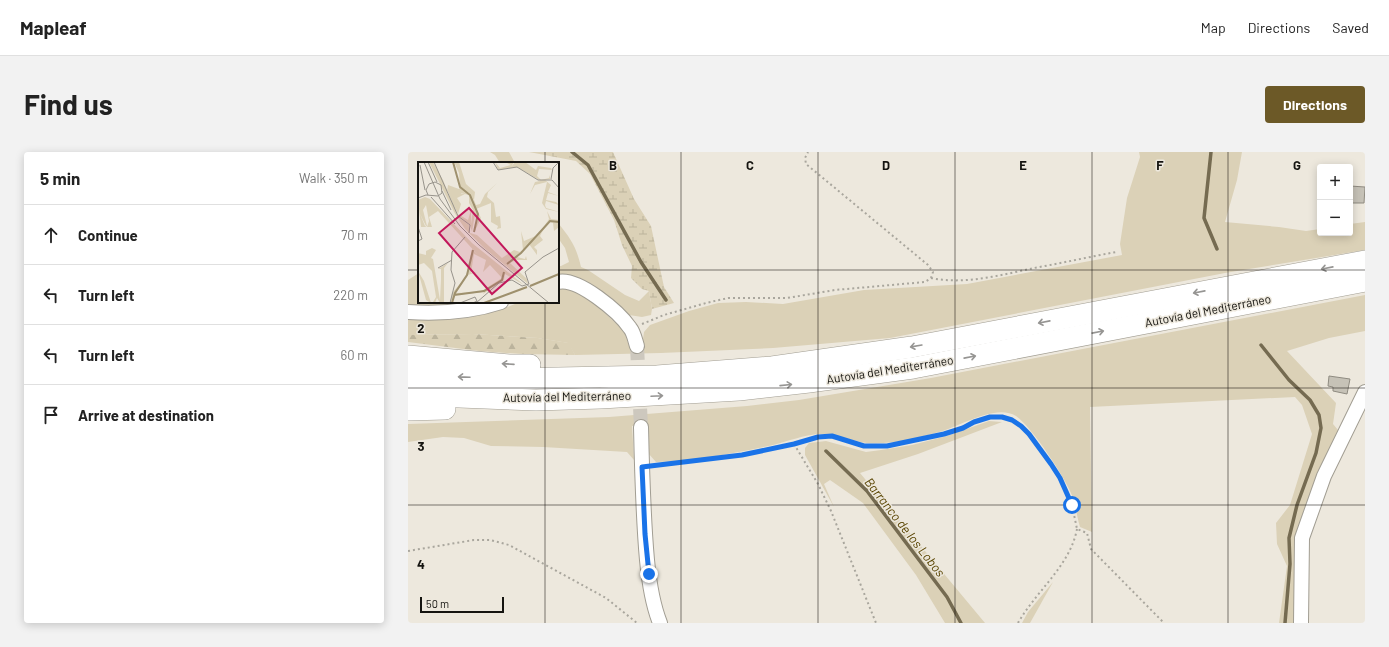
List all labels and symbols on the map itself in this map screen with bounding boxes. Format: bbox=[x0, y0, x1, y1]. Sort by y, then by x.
text: B bbox=[609, 157, 617, 173]
text: C bbox=[746, 157, 754, 173]
text: D bbox=[882, 157, 890, 173]
text: E bbox=[1019, 157, 1027, 173]
text: F bbox=[1156, 157, 1164, 173]
text: G bbox=[1293, 157, 1301, 173]
inset map bbox=[418, 162, 559, 303]
one-way arrow bbox=[1321, 265, 1334, 273]
one-way arrow bbox=[1193, 288, 1206, 296]
street label: Autovía del Mediterráneo bbox=[1143, 291, 1272, 329]
one-way arrow bbox=[1038, 318, 1051, 326]
text: 2 bbox=[417, 320, 425, 336]
one-way arrow bbox=[1091, 328, 1104, 336]
one-way arrow bbox=[910, 343, 923, 351]
street label: Autovía del Mediterráneo bbox=[825, 352, 954, 386]
one-way arrow bbox=[963, 353, 976, 361]
one-way arrow bbox=[502, 361, 515, 368]
one-way arrow bbox=[458, 373, 471, 381]
one-way arrow bbox=[779, 381, 792, 388]
street label: Autovía del Mediterráneo bbox=[503, 388, 631, 404]
one-way arrow bbox=[650, 392, 663, 399]
text: 3 bbox=[417, 438, 425, 454]
water label: Barranco de los Lobos bbox=[861, 474, 949, 580]
route start bbox=[1063, 496, 1081, 514]
text: 4 bbox=[417, 556, 425, 572]
route end bbox=[640, 565, 658, 583]
scale bar bbox=[420, 595, 504, 614]

